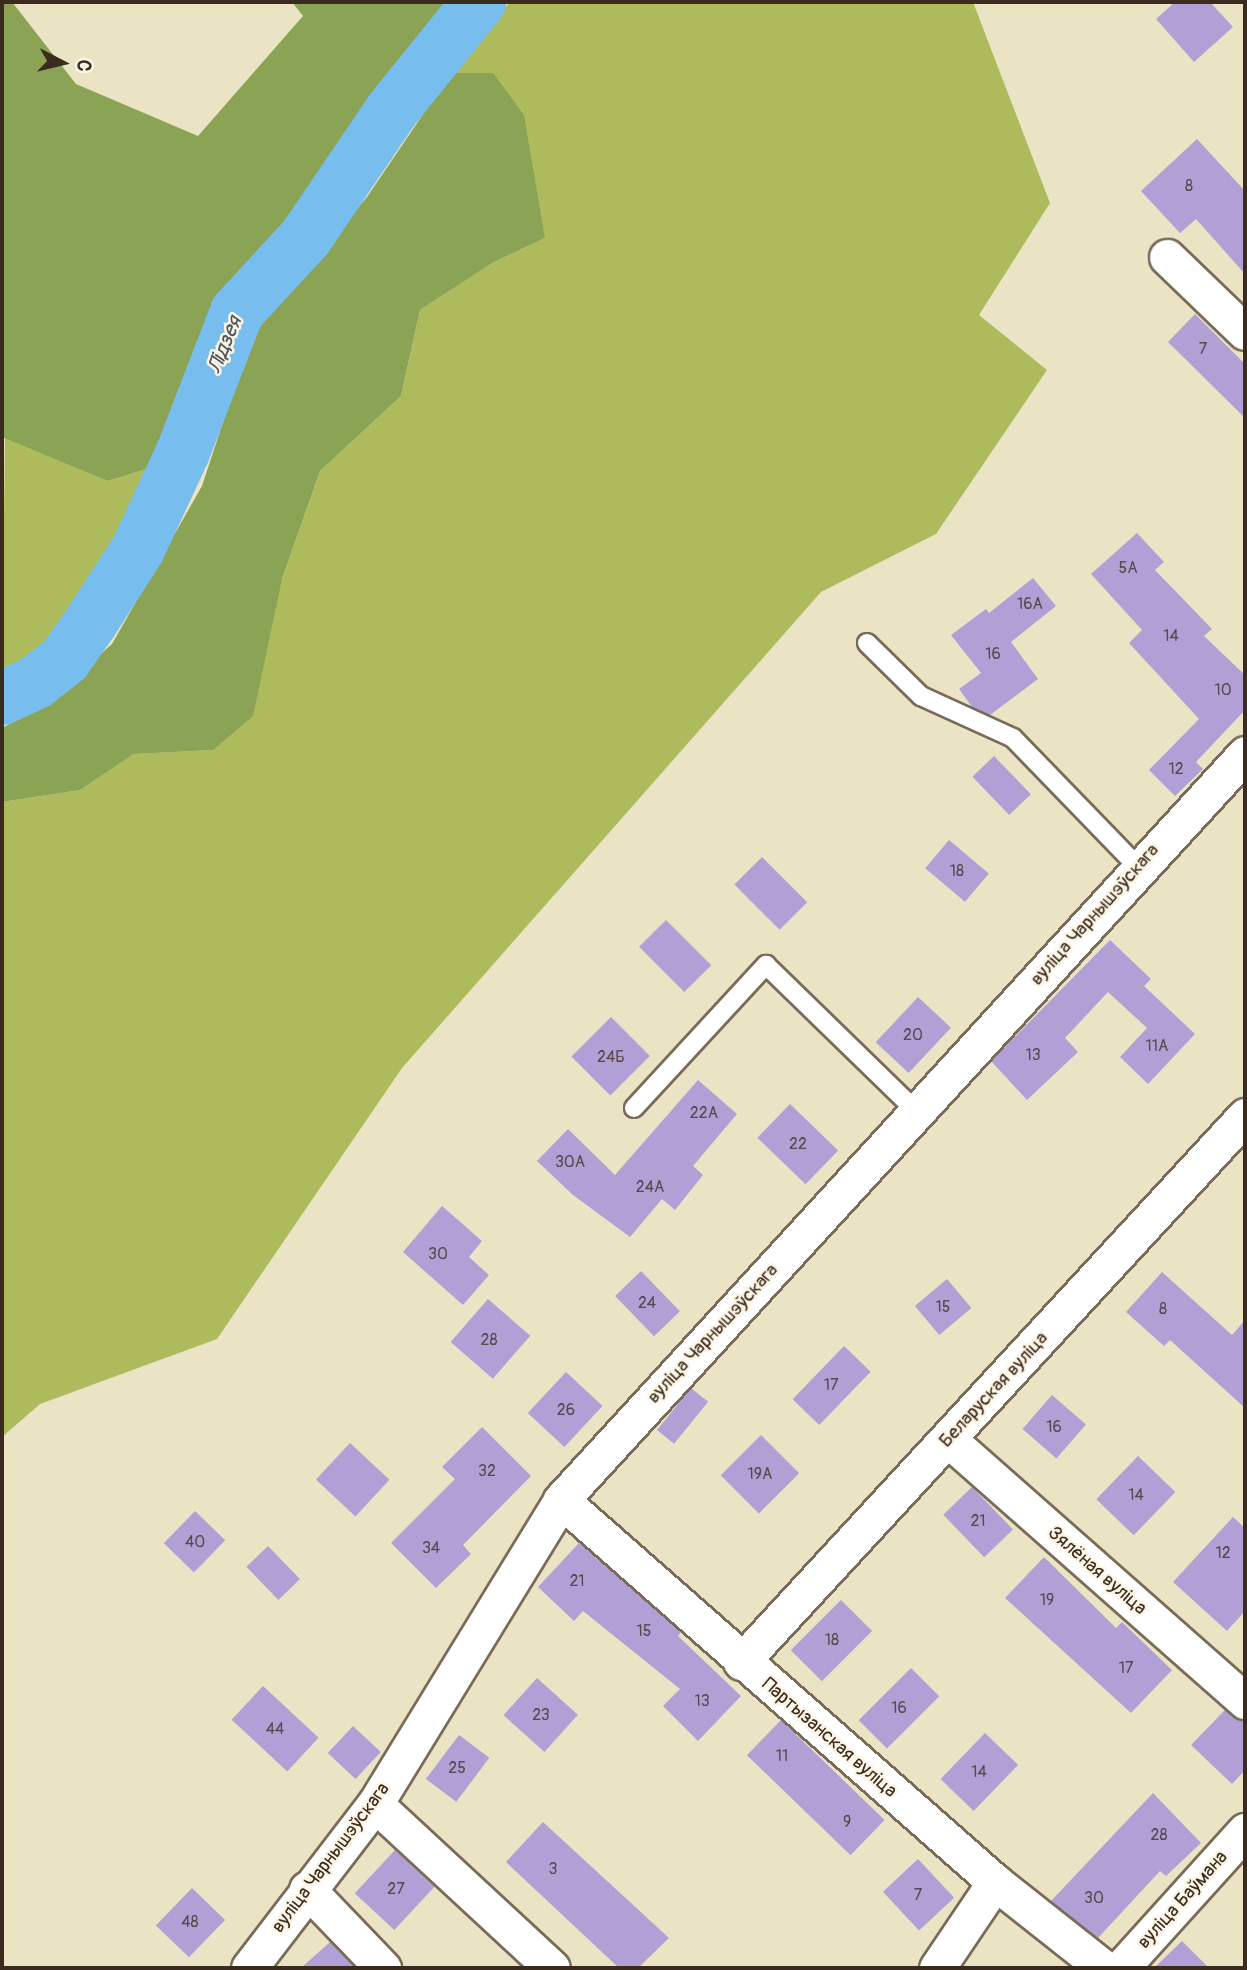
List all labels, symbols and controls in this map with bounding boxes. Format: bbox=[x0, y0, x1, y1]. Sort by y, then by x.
north arrow bbox=[28, 28, 98, 98]
text: С bbox=[71, 58, 96, 73]
house number: 8 bbox=[1185, 176, 1193, 196]
water label: Лідзея bbox=[202, 313, 248, 377]
house number: 7 bbox=[1199, 339, 1207, 359]
house number: 5А bbox=[1118, 558, 1138, 578]
house number: 16А bbox=[1017, 594, 1043, 614]
house number: 14 bbox=[1163, 626, 1179, 646]
house number: 16 bbox=[985, 644, 1001, 664]
house number: 10 bbox=[1214, 680, 1232, 700]
house number: 12 bbox=[1168, 759, 1184, 779]
street label: вуліца Чарнышэўскага bbox=[1026, 840, 1164, 990]
house number: 18 bbox=[950, 861, 964, 881]
house number: 20 bbox=[903, 1025, 923, 1045]
house number: 11А bbox=[1146, 1036, 1168, 1056]
house number: 13 bbox=[1025, 1045, 1041, 1065]
house number: 24Б bbox=[597, 1047, 625, 1067]
house number: 22А bbox=[690, 1103, 718, 1123]
house number: 22 bbox=[789, 1134, 807, 1154]
house number: 30А bbox=[555, 1152, 585, 1172]
house number: 24А bbox=[636, 1177, 664, 1197]
house number: 30 bbox=[428, 1244, 448, 1264]
street label: вуліца Чарнышэўскага bbox=[643, 1260, 783, 1408]
house number: 24 bbox=[638, 1293, 656, 1313]
house number: 15 bbox=[936, 1297, 950, 1317]
house number: 8 bbox=[1159, 1299, 1167, 1319]
street label: Беларуская вуліца bbox=[935, 1328, 1053, 1452]
house number: 28 bbox=[480, 1330, 498, 1350]
house number: 17 bbox=[824, 1375, 838, 1395]
house number: 26 bbox=[557, 1400, 575, 1420]
house number: 16 bbox=[1046, 1417, 1062, 1437]
house number: 32 bbox=[478, 1461, 496, 1481]
house number: 19А bbox=[748, 1464, 772, 1484]
house number: 14 bbox=[1128, 1485, 1144, 1505]
house number: 21 bbox=[970, 1511, 986, 1531]
street label: Зялёная вуліца bbox=[1043, 1522, 1151, 1620]
house number: 40 bbox=[185, 1532, 205, 1552]
house number: 34 bbox=[422, 1538, 440, 1558]
house number: 12 bbox=[1215, 1543, 1231, 1563]
house number: 21 bbox=[569, 1571, 585, 1591]
house number: 19 bbox=[1040, 1590, 1054, 1610]
house number: 15 bbox=[637, 1621, 651, 1641]
house number: 18 bbox=[825, 1630, 839, 1650]
house number: 17 bbox=[1119, 1658, 1133, 1678]
street label: Партызанская вуліца bbox=[757, 1673, 901, 1803]
house number: 13 bbox=[694, 1691, 710, 1711]
house number: 16 bbox=[891, 1698, 907, 1718]
house number: 23 bbox=[532, 1705, 550, 1725]
house number: 44 bbox=[266, 1719, 284, 1739]
house number: 11 bbox=[776, 1746, 788, 1766]
house number: 25 bbox=[448, 1758, 466, 1778]
house number: 14 bbox=[971, 1762, 987, 1782]
street label: вуліца Чарнышэўскага bbox=[267, 1778, 395, 1938]
house number: 9 bbox=[843, 1812, 851, 1832]
house number: 28 bbox=[1150, 1825, 1168, 1845]
street label: вуліца Баўмана bbox=[1133, 1846, 1233, 1954]
house number: 3 bbox=[549, 1859, 557, 1879]
house number: 27 bbox=[387, 1879, 405, 1899]
house number: 7 bbox=[914, 1885, 922, 1905]
house number: 30 bbox=[1084, 1888, 1104, 1908]
house number: 48 bbox=[181, 1912, 199, 1932]

